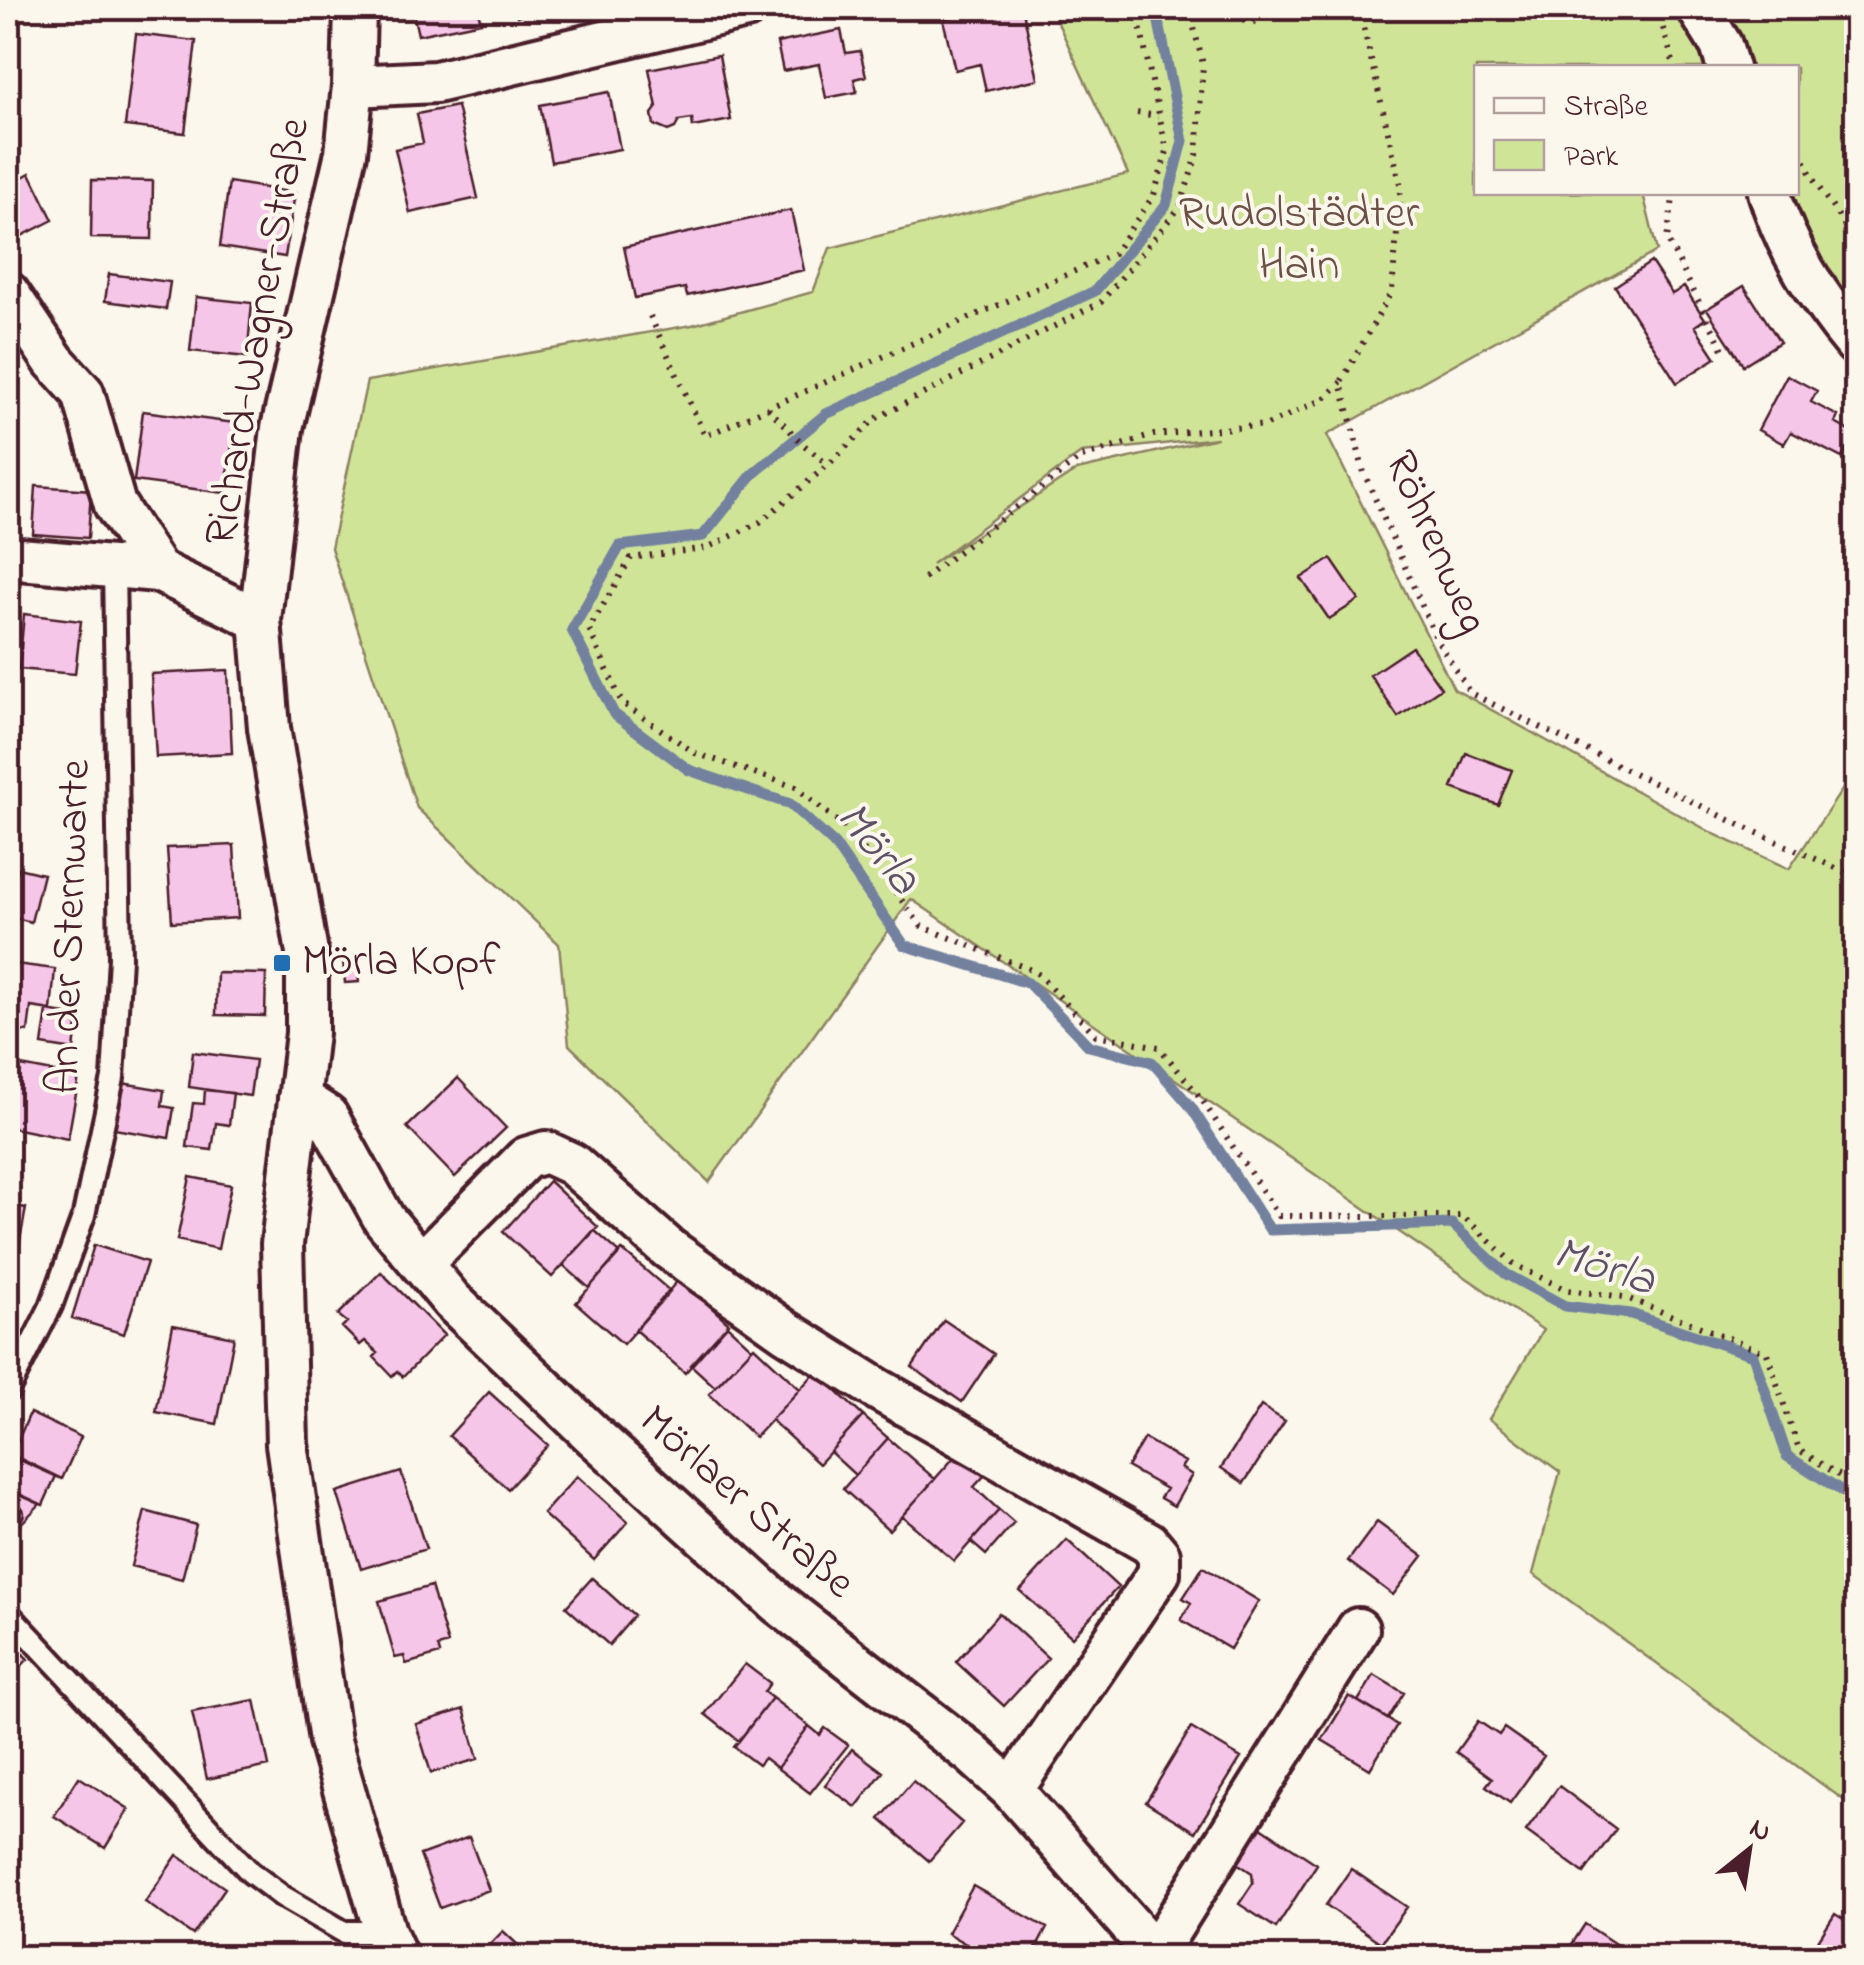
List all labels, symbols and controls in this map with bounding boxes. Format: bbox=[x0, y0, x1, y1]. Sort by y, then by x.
legend bbox=[1474, 65, 1799, 195]
text: Straße bbox=[1564, 86, 1649, 130]
street label: Richard-Wagner-Straße bbox=[189, 112, 330, 551]
text: Park bbox=[1564, 136, 1619, 180]
park label: Rudolstädter Hain bbox=[1179, 182, 1419, 300]
street label: Röhrenweg bbox=[1364, 441, 1505, 646]
street label: An der Sternwarte bbox=[32, 758, 110, 1096]
water label: Mörla bbox=[817, 787, 937, 912]
place label: Mörla Kopf bbox=[302, 930, 500, 996]
marker: Mörla Kopf bbox=[271, 952, 293, 974]
water label: Mörla bbox=[1545, 1219, 1664, 1317]
street label: Mörlaer Straße bbox=[623, 1390, 869, 1616]
north arrow bbox=[1699, 1800, 1799, 1900]
text: N bbox=[1741, 1809, 1778, 1854]

